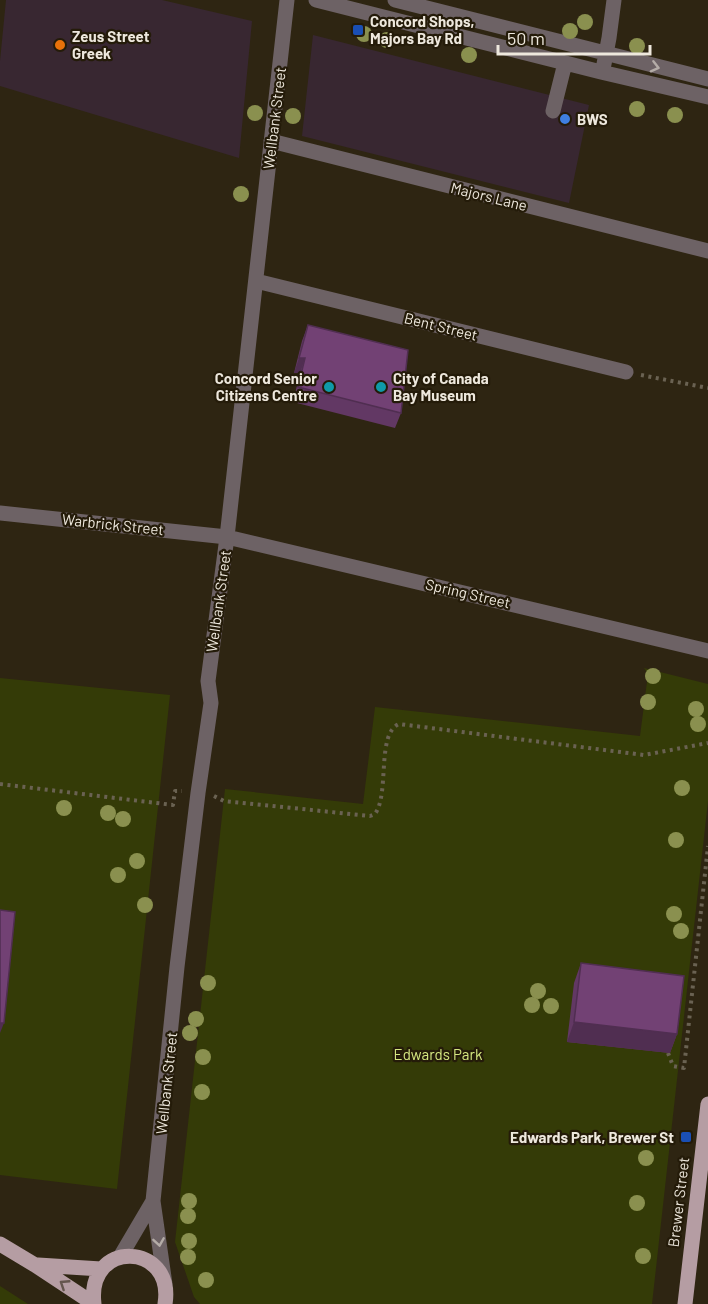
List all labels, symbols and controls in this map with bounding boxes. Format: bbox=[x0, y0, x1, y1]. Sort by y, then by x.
place label: Concord Shops, Majors Bay Rd bbox=[370, 12, 474, 47]
scale bar bbox=[498, 18, 650, 56]
marker: Concord Shops, Majors Bay Rd bbox=[351, 23, 365, 37]
place label: Zeus Street Greek bbox=[72, 27, 150, 62]
text: 50 m bbox=[507, 27, 545, 49]
marker: Zeus Street Greek bbox=[53, 38, 67, 52]
one-way arrow bbox=[649, 59, 659, 72]
street label: Wellbank Street bbox=[259, 66, 289, 170]
place label: BWS bbox=[577, 110, 608, 128]
marker: BWS bbox=[558, 112, 572, 126]
street label: Majors Lane bbox=[449, 178, 529, 214]
street label: Bent Street bbox=[402, 308, 480, 344]
place label: Concord Senior Citizens Centre bbox=[215, 369, 317, 404]
place label: City of Canada Bay Museum bbox=[393, 369, 489, 404]
marker: Concord Senior Citizens Centre bbox=[322, 380, 336, 394]
marker: City of Canada Bay Museum bbox=[374, 380, 388, 394]
street label: Warbrick Street bbox=[61, 510, 165, 538]
street label: Wellbank Street bbox=[202, 549, 234, 653]
street label: Spring Street bbox=[424, 575, 512, 611]
street label: Wellbank Street bbox=[152, 1031, 180, 1135]
park label: Edwards Park bbox=[394, 1045, 483, 1063]
place label: Edwards Park, Brewer St bbox=[510, 1128, 674, 1146]
marker: Edwards Park, Brewer St bbox=[679, 1130, 693, 1144]
street label: Brewer Street bbox=[664, 1156, 692, 1248]
one-way arrow bbox=[152, 1237, 165, 1247]
one-way arrow bbox=[60, 1281, 71, 1292]

